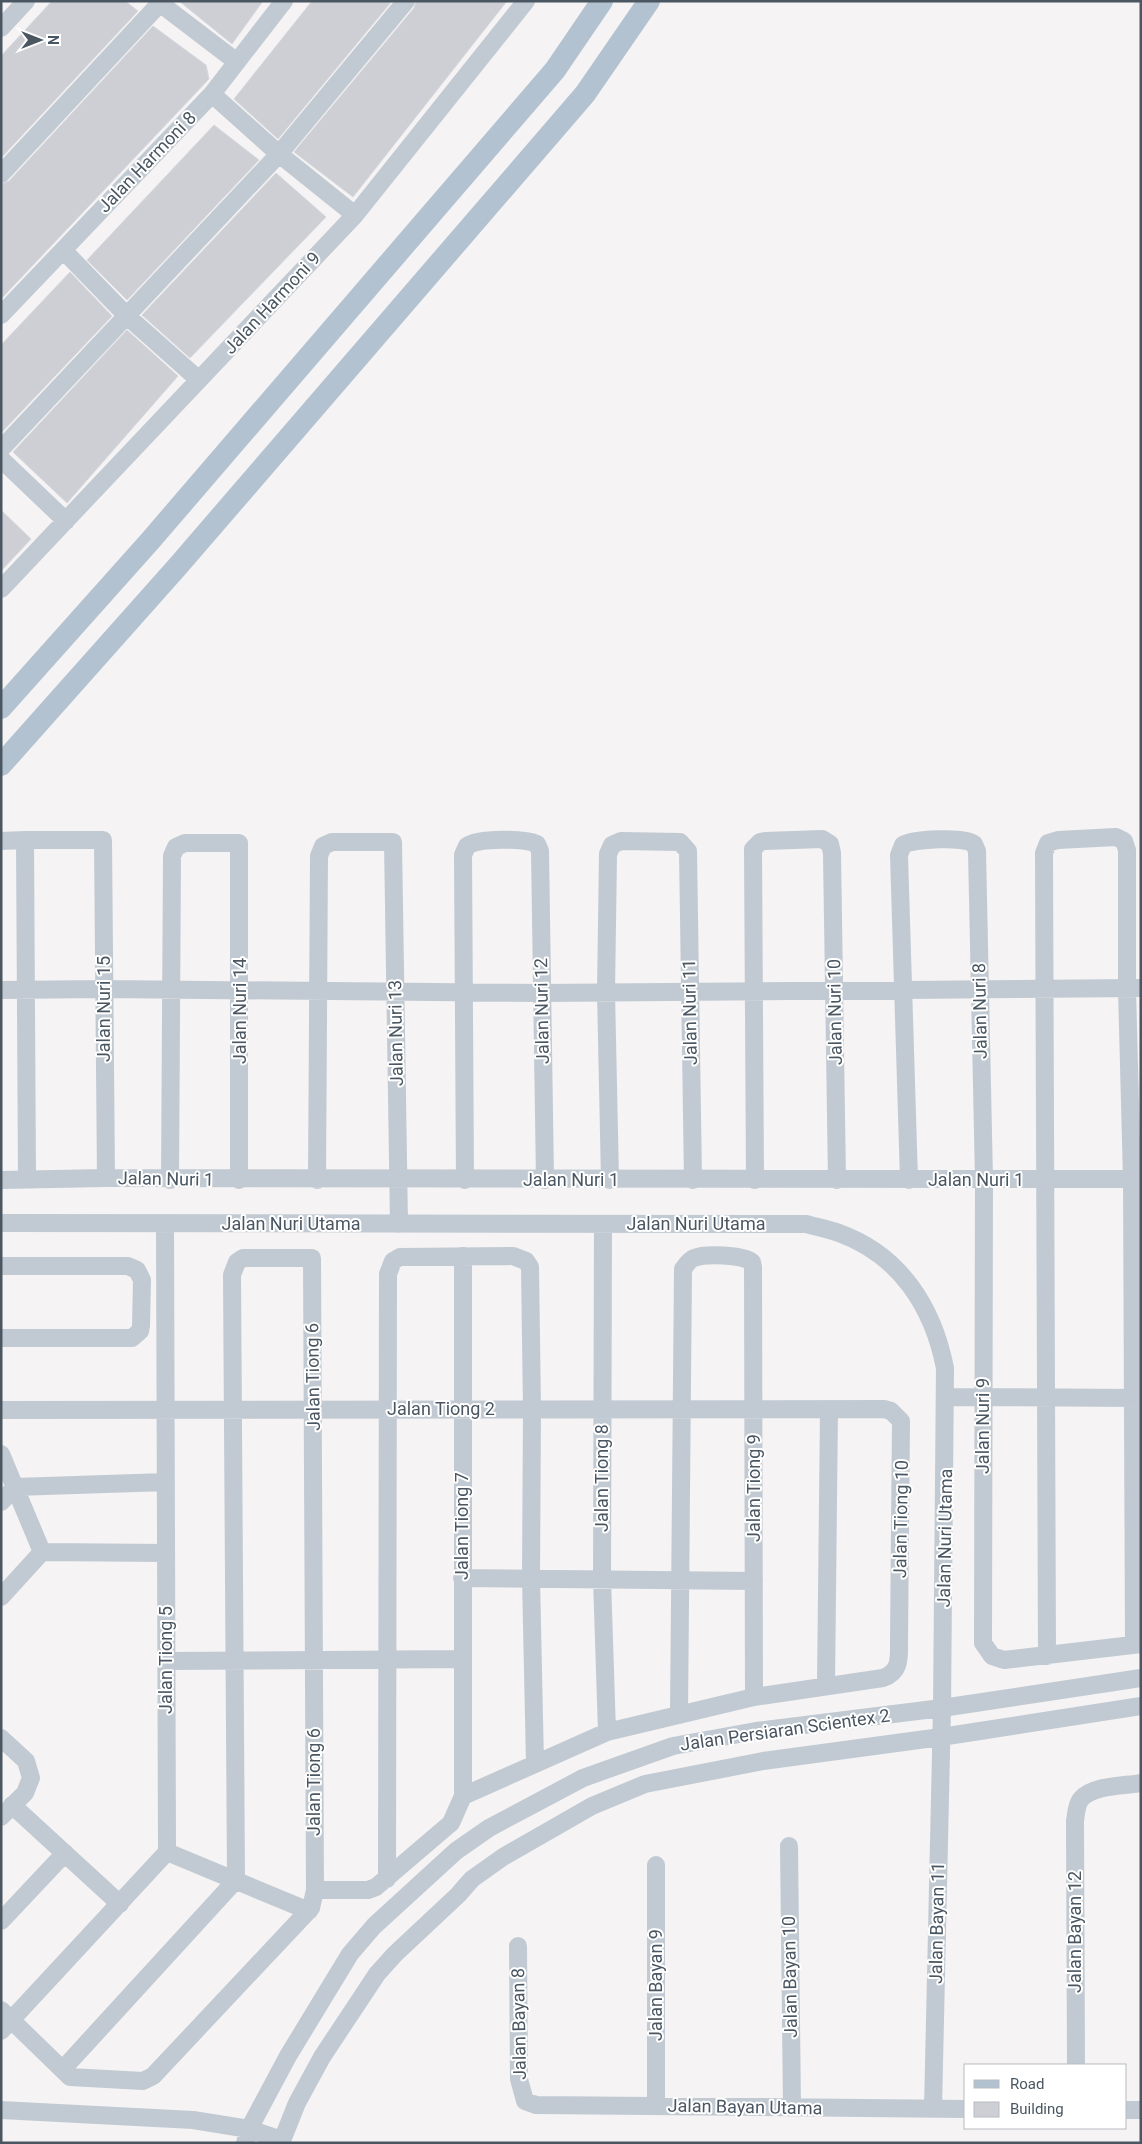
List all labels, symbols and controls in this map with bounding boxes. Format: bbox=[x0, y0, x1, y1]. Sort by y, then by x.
north arrow bbox=[15, 15, 65, 65]
text: N bbox=[45, 35, 61, 45]
street label: Jalan Harmoni 8 bbox=[93, 107, 200, 216]
street label: Jalan Harmoni 9 bbox=[219, 247, 324, 358]
street label: Jalan Nuri 15 bbox=[93, 956, 114, 1062]
street label: Jalan Nuri 14 bbox=[229, 958, 250, 1064]
street label: Jalan Nuri 12 bbox=[530, 958, 553, 1064]
street label: Jalan Nuri 11 bbox=[678, 959, 701, 1065]
street label: Jalan Nuri 10 bbox=[823, 959, 846, 1065]
street label: Jalan Nuri 8 bbox=[968, 963, 991, 1059]
street label: Jalan Nuri 13 bbox=[384, 980, 407, 1086]
street label: Jalan Nuri 1 bbox=[118, 1167, 214, 1190]
street label: Jalan Nuri 1 bbox=[523, 1169, 619, 1190]
street label: Jalan Nuri 1 bbox=[928, 1169, 1024, 1190]
street label: Jalan Nuri Utama bbox=[222, 1213, 360, 1234]
street label: Jalan Nuri Utama bbox=[627, 1213, 765, 1234]
street label: Jalan Tiong 6 bbox=[301, 1323, 324, 1431]
street label: Jalan Nuri 9 bbox=[972, 1378, 993, 1474]
street label: Jalan Tiong 2 bbox=[387, 1398, 495, 1419]
street label: Jalan Tiong 8 bbox=[591, 1424, 612, 1532]
street label: Jalan Tiong 9 bbox=[743, 1434, 764, 1542]
street label: Jalan Tiong 10 bbox=[889, 1460, 912, 1578]
street label: Jalan Nuri Utama bbox=[933, 1468, 956, 1608]
street label: Jalan Tiong 7 bbox=[451, 1472, 472, 1580]
street label: Jalan Tiong 5 bbox=[155, 1606, 176, 1714]
street label: Jalan Persiaran Scientex 2 bbox=[679, 1704, 891, 1755]
street label: Jalan Tiong 6 bbox=[303, 1728, 324, 1836]
street label: Jalan Bayan 11 bbox=[925, 1862, 948, 1984]
street label: Jalan Bayan 12 bbox=[1064, 1871, 1085, 1993]
street label: Jalan Bayan 10 bbox=[778, 1916, 801, 2038]
street label: Jalan Bayan 9 bbox=[645, 1929, 666, 2041]
street label: Jalan Bayan 8 bbox=[507, 1968, 530, 2080]
legend bbox=[964, 2064, 1127, 2129]
text: Road bbox=[1010, 2075, 1044, 2093]
street label: Jalan Bayan Utama bbox=[667, 2095, 823, 2118]
text: Building bbox=[1010, 2100, 1064, 2118]

